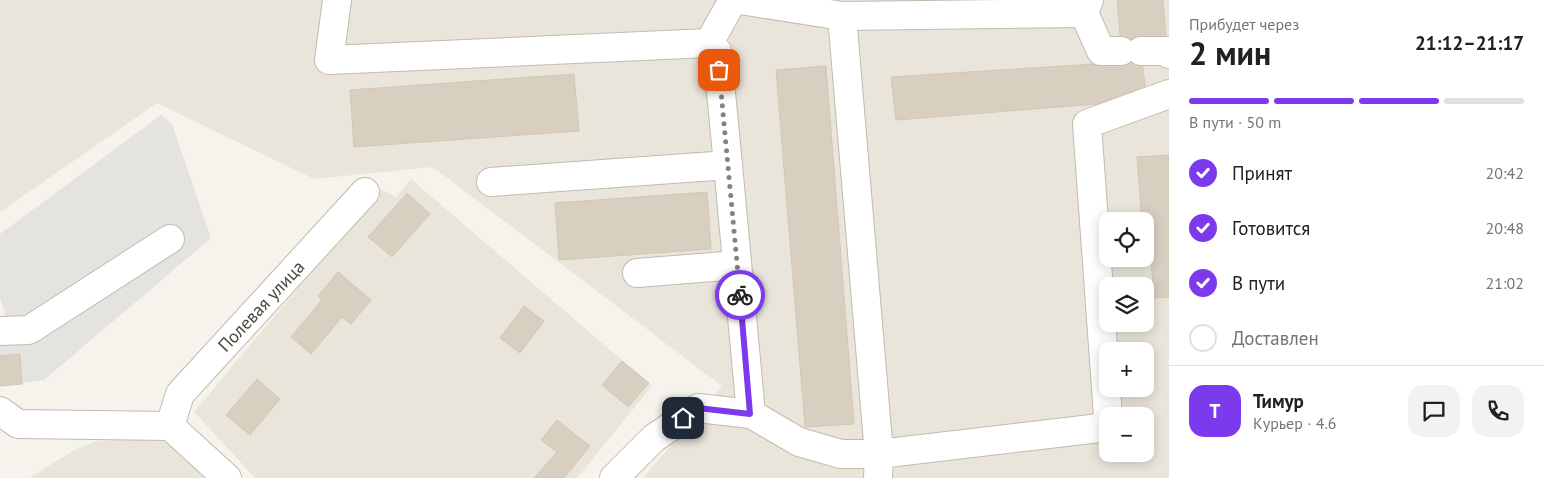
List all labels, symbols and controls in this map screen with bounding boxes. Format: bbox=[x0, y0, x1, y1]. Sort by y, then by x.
text: Прибудет через bbox=[1189, 14, 1299, 34]
text: 21:12–21:17 bbox=[1415, 31, 1524, 55]
text: 2 мин bbox=[1189, 32, 1271, 74]
pin bbox=[698, 49, 740, 91]
icon: bag bbox=[705, 56, 733, 84]
text: В пути · 50 m bbox=[1189, 112, 1281, 132]
icon: check bbox=[1189, 159, 1217, 187]
text: Принят bbox=[1232, 161, 1292, 185]
text: 20:42 bbox=[1486, 163, 1524, 183]
map controls bbox=[1099, 212, 1154, 462]
button: locate bbox=[1099, 212, 1154, 267]
icon: check bbox=[1189, 214, 1217, 242]
text: Готовится bbox=[1232, 216, 1310, 240]
text: 20:48 bbox=[1486, 218, 1524, 238]
street label: Полевая улица bbox=[213, 255, 309, 357]
icon: check bbox=[1189, 269, 1217, 297]
courier bbox=[715, 270, 765, 320]
text: В пути bbox=[1232, 271, 1285, 295]
text: 21:02 bbox=[1486, 273, 1524, 293]
button: layers bbox=[1099, 277, 1154, 332]
icon: bike bbox=[726, 281, 754, 309]
text: Доставлен bbox=[1232, 326, 1319, 350]
button: + bbox=[1099, 342, 1154, 397]
button: chat bbox=[1408, 385, 1460, 437]
button: phone bbox=[1472, 385, 1524, 437]
text: Тимур bbox=[1253, 389, 1304, 413]
pin bbox=[662, 397, 704, 439]
text: Т bbox=[1210, 399, 1220, 423]
icon: home bbox=[669, 404, 697, 432]
button: − bbox=[1099, 407, 1154, 462]
text: Курьер · 4.6 bbox=[1253, 413, 1337, 433]

